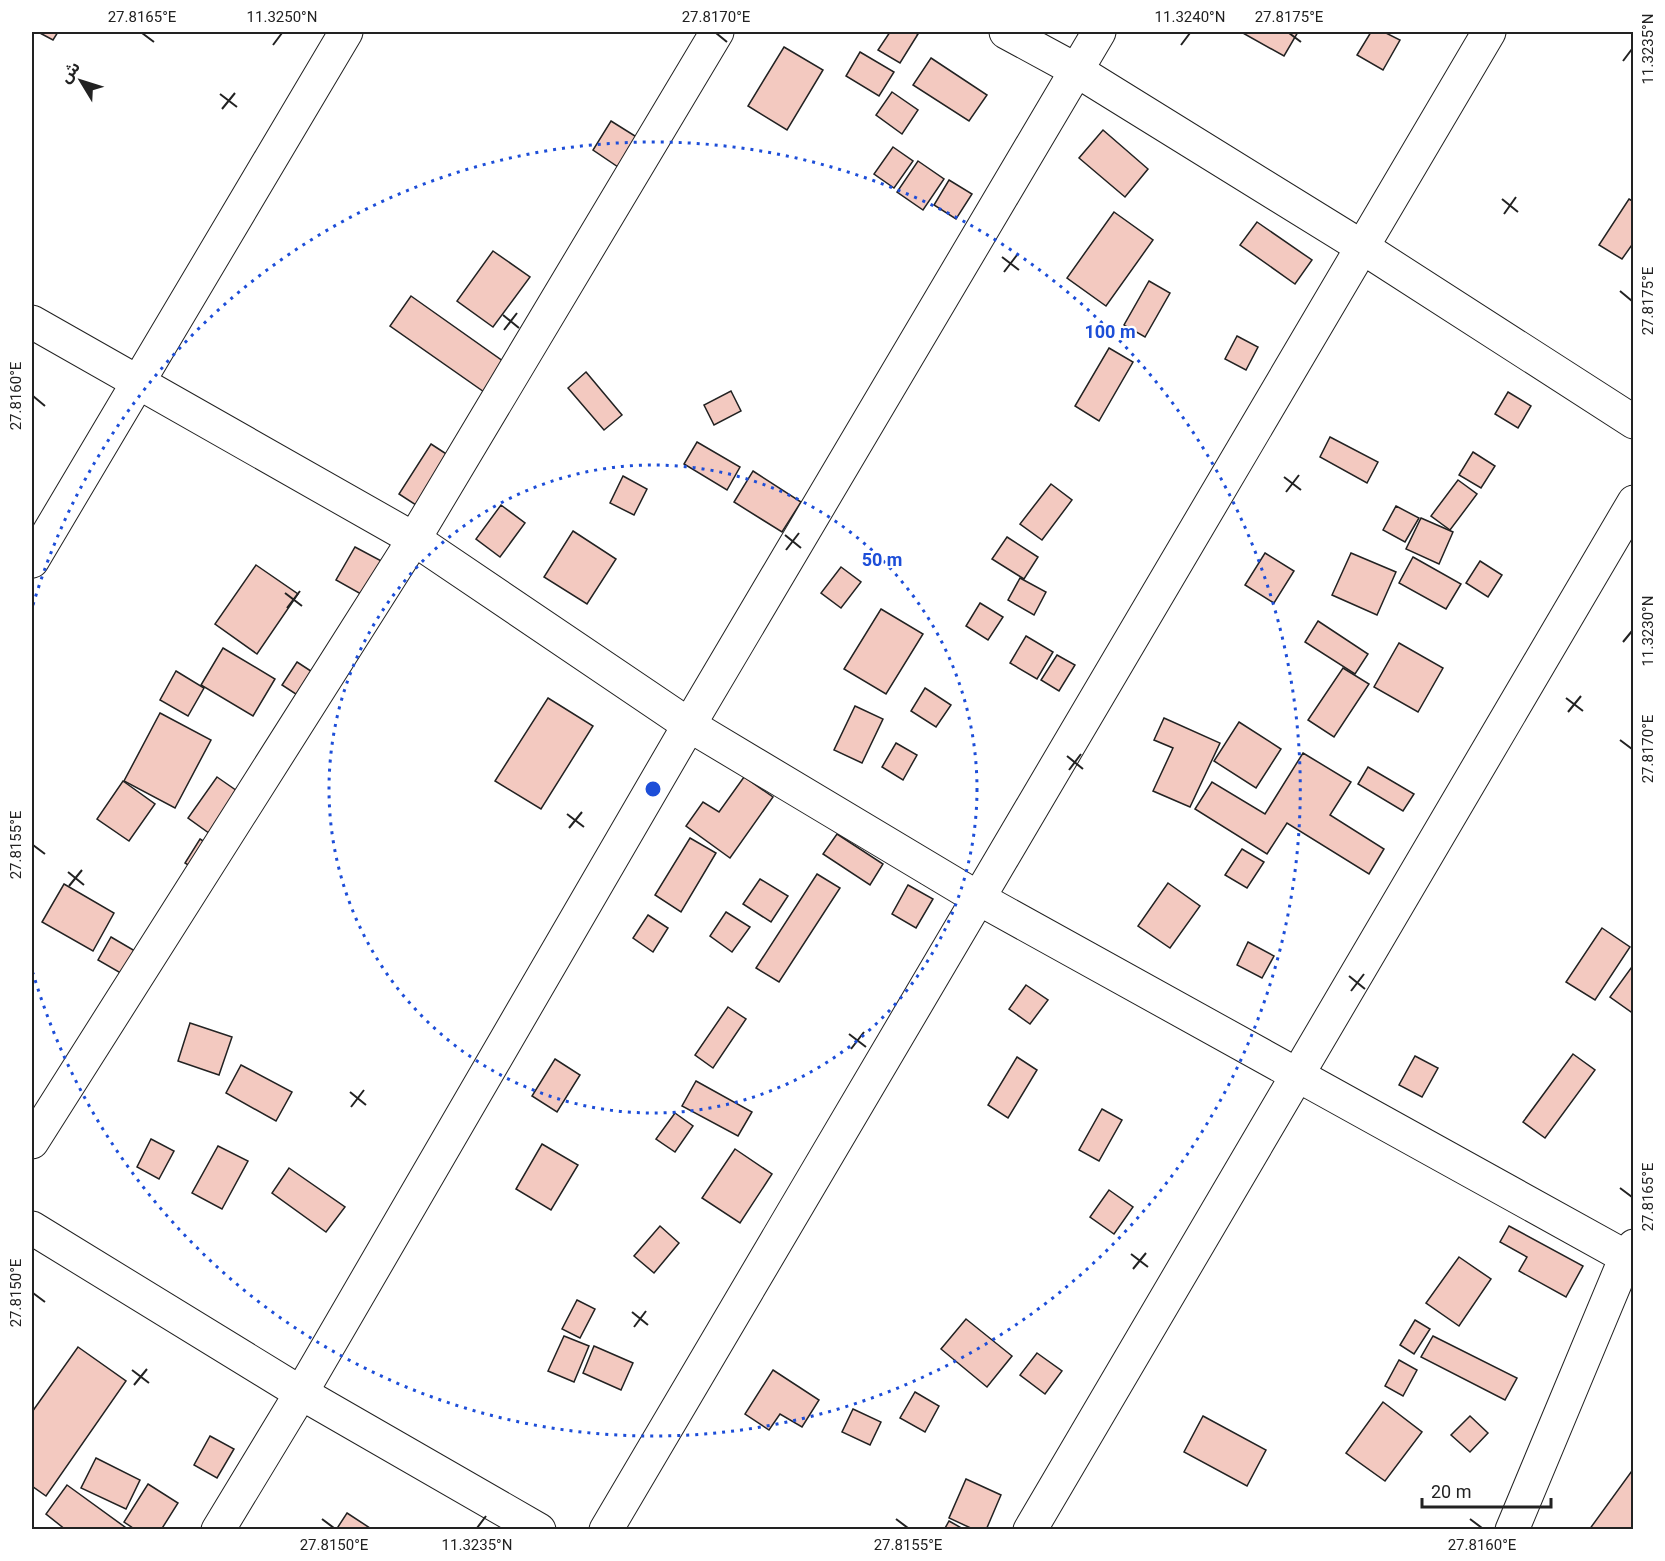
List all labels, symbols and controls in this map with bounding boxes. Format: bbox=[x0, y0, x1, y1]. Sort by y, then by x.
text: 27.8165°E bbox=[108, 8, 177, 26]
text: 11.3250°N bbox=[247, 8, 317, 26]
text: 27.8170°E bbox=[682, 8, 751, 26]
text: 11.3240°N bbox=[1155, 8, 1225, 26]
text: 27.8175°E bbox=[1255, 8, 1324, 26]
text: 11.3235°N bbox=[1639, 14, 1657, 84]
north arrow bbox=[51, 51, 111, 111]
text: ش bbox=[55, 58, 84, 87]
text: 27.8175°E bbox=[1639, 266, 1657, 335]
text: 100 m bbox=[1084, 321, 1136, 342]
text: 27.8160°E bbox=[7, 361, 25, 430]
text: 50 m bbox=[862, 549, 902, 570]
text: 11.3230°N bbox=[1639, 596, 1657, 666]
text: 27.8170°E bbox=[1639, 714, 1657, 783]
centre of rings bbox=[643, 779, 663, 799]
text: 27.8155°E bbox=[7, 810, 25, 879]
text: 27.8165°E bbox=[1639, 1162, 1657, 1231]
text: 27.8150°E bbox=[7, 1258, 25, 1327]
scale bar bbox=[1422, 1471, 1551, 1509]
text: 20 m bbox=[1431, 1481, 1471, 1502]
text: 27.8150°E bbox=[300, 1536, 369, 1554]
text: 11.3235°N bbox=[442, 1536, 512, 1554]
text: 27.8155°E bbox=[874, 1536, 943, 1554]
text: 27.8160°E bbox=[1448, 1536, 1517, 1554]

